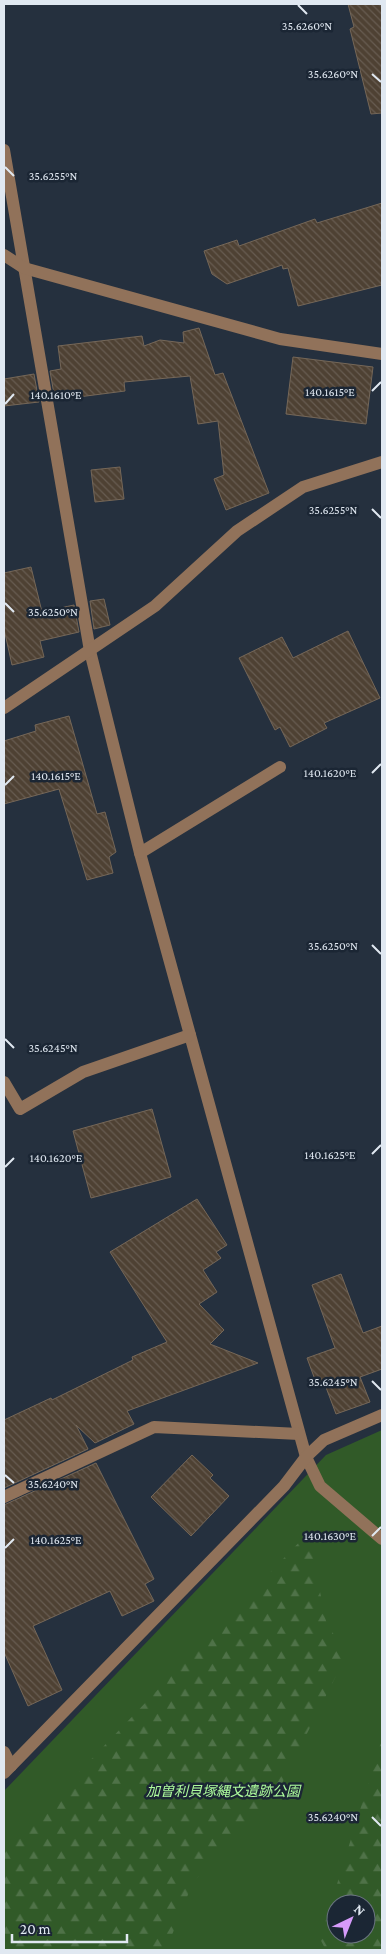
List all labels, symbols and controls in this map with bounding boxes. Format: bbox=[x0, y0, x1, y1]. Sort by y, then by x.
text: 35.6260°N bbox=[282, 19, 332, 33]
text: 35.6260°N bbox=[308, 67, 358, 81]
text: 35.6255°N bbox=[29, 169, 77, 183]
text: 140.1615°E bbox=[305, 385, 355, 399]
text: 140.1610°E bbox=[31, 388, 82, 402]
text: 35.6255°N bbox=[309, 503, 357, 517]
text: 35.6250°N bbox=[28, 605, 78, 619]
text: 140.1620°E bbox=[304, 766, 357, 780]
text: 140.1615°E bbox=[31, 769, 81, 783]
text: 35.6250°N bbox=[308, 939, 358, 953]
text: 35.6245°N bbox=[28, 1041, 78, 1055]
text: 140.1625°E bbox=[304, 1148, 356, 1162]
text: 140.1620°E bbox=[30, 1151, 83, 1165]
text: 35.6245°N bbox=[308, 1375, 358, 1389]
text: 35.6240°N bbox=[28, 1477, 78, 1491]
text: 140.1630°E bbox=[304, 1529, 357, 1543]
text: 140.1625°E bbox=[30, 1533, 82, 1547]
park label: 加曽利貝塚縄文遺跡公園 bbox=[146, 1783, 302, 1799]
text: 35.6240°N bbox=[308, 1810, 358, 1824]
north arrow bbox=[326, 1894, 376, 1944]
text: N bbox=[351, 1900, 369, 1919]
scale bar bbox=[12, 1912, 128, 1944]
text: 20 m bbox=[20, 1921, 51, 1937]

